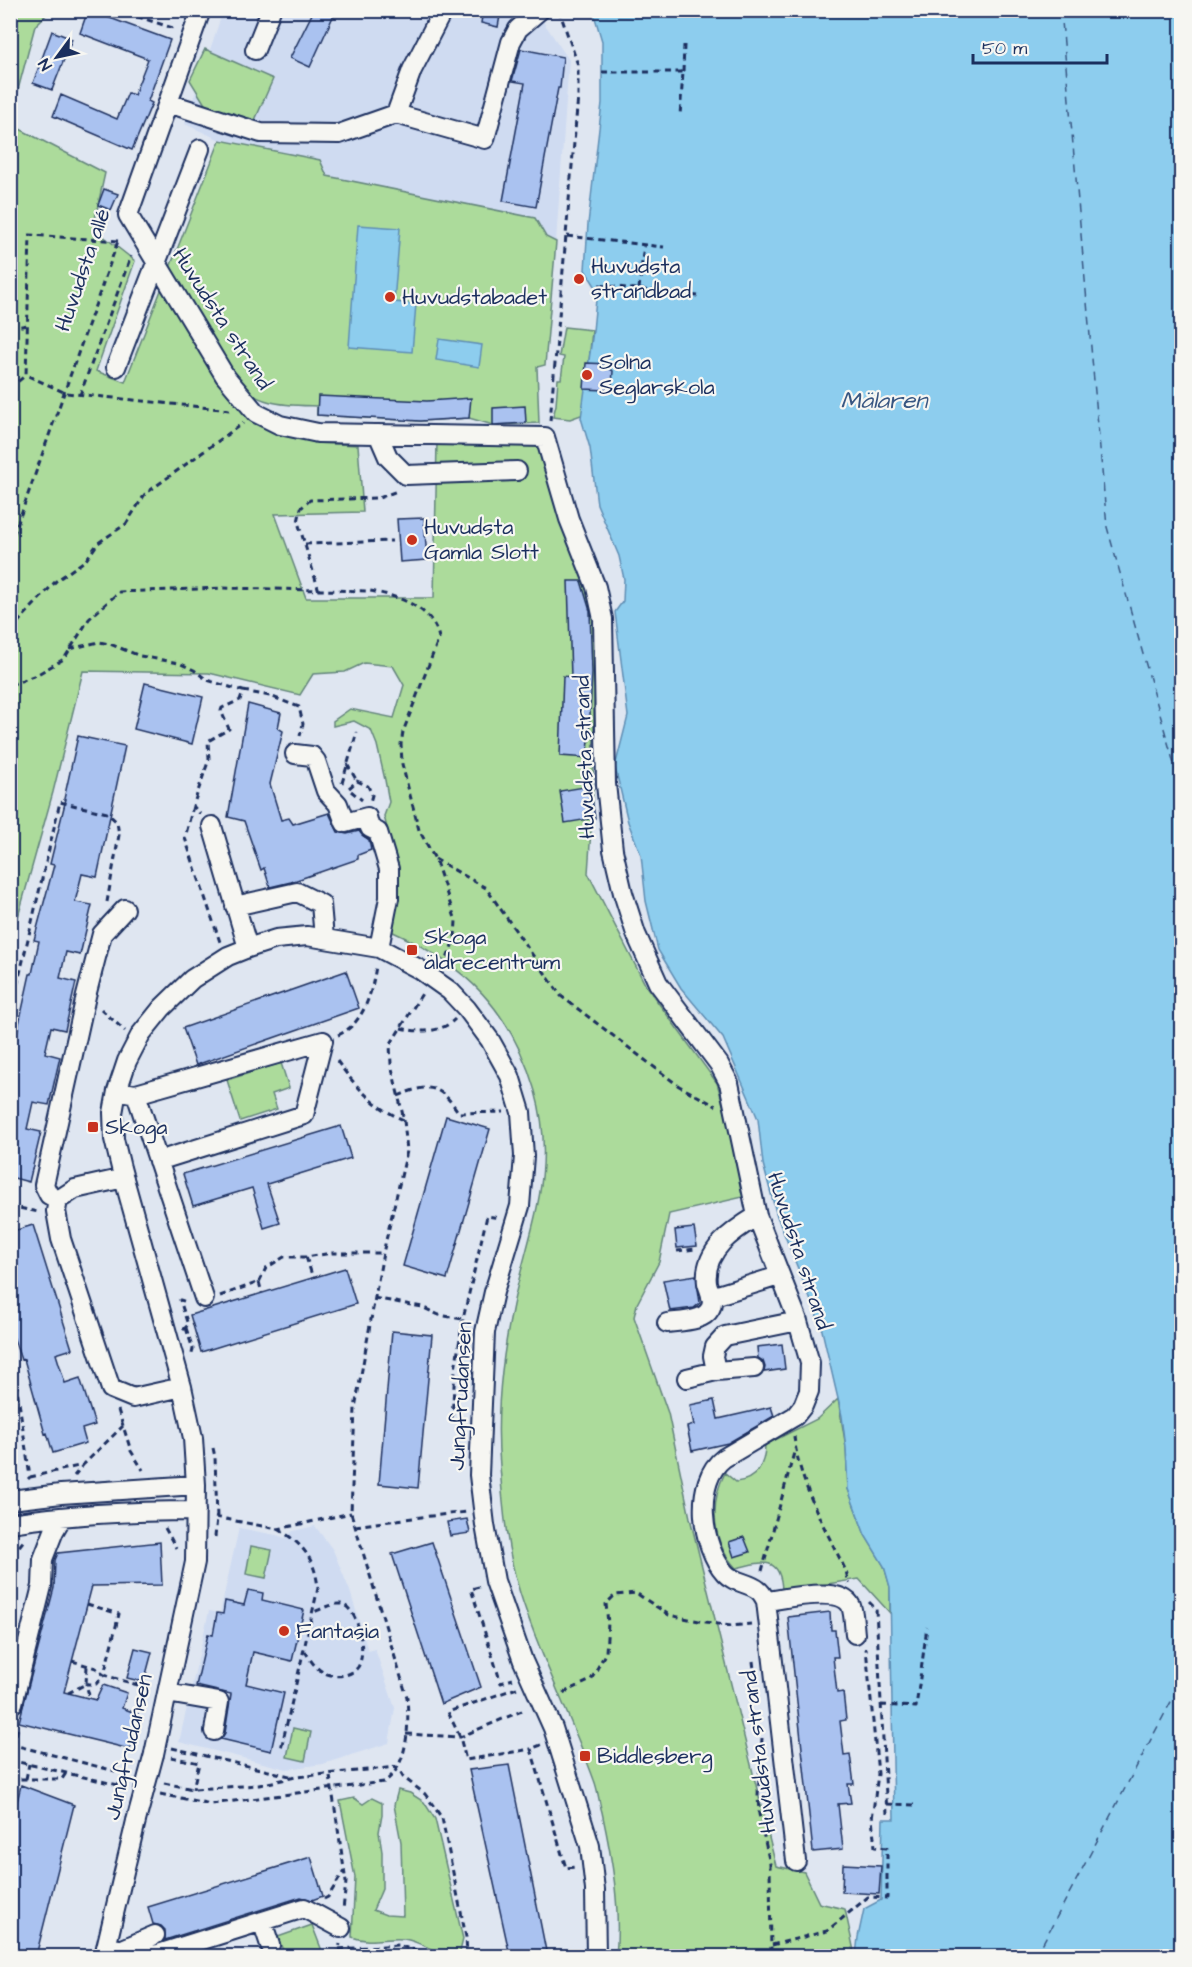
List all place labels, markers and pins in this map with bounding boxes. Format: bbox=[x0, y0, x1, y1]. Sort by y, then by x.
place label: Huvudsta strandbad bbox=[591, 251, 691, 307]
marker: Huvudsta strandbad bbox=[572, 272, 586, 286]
place label: Huvudstabadet bbox=[402, 282, 547, 313]
marker: Huvudstabadet bbox=[383, 290, 397, 304]
place label: Solna Seglarskola bbox=[599, 347, 715, 404]
marker: Solna Seglarskola bbox=[580, 368, 594, 382]
place label: Huvudsta Gamla Slott bbox=[424, 512, 539, 568]
marker: Huvudsta Gamla Slott bbox=[405, 533, 419, 547]
place label: Skoga äldrecentrum bbox=[424, 922, 560, 978]
marker: Skoga äldrecentrum bbox=[405, 943, 419, 957]
place label: Skoga bbox=[105, 1112, 168, 1144]
marker: Skoga bbox=[86, 1120, 100, 1134]
place label: Fantasia bbox=[296, 1616, 379, 1647]
marker: Fantasia bbox=[277, 1624, 291, 1638]
place label: Biddlesberg bbox=[597, 1741, 713, 1773]
marker: Biddlesberg bbox=[578, 1749, 592, 1763]

